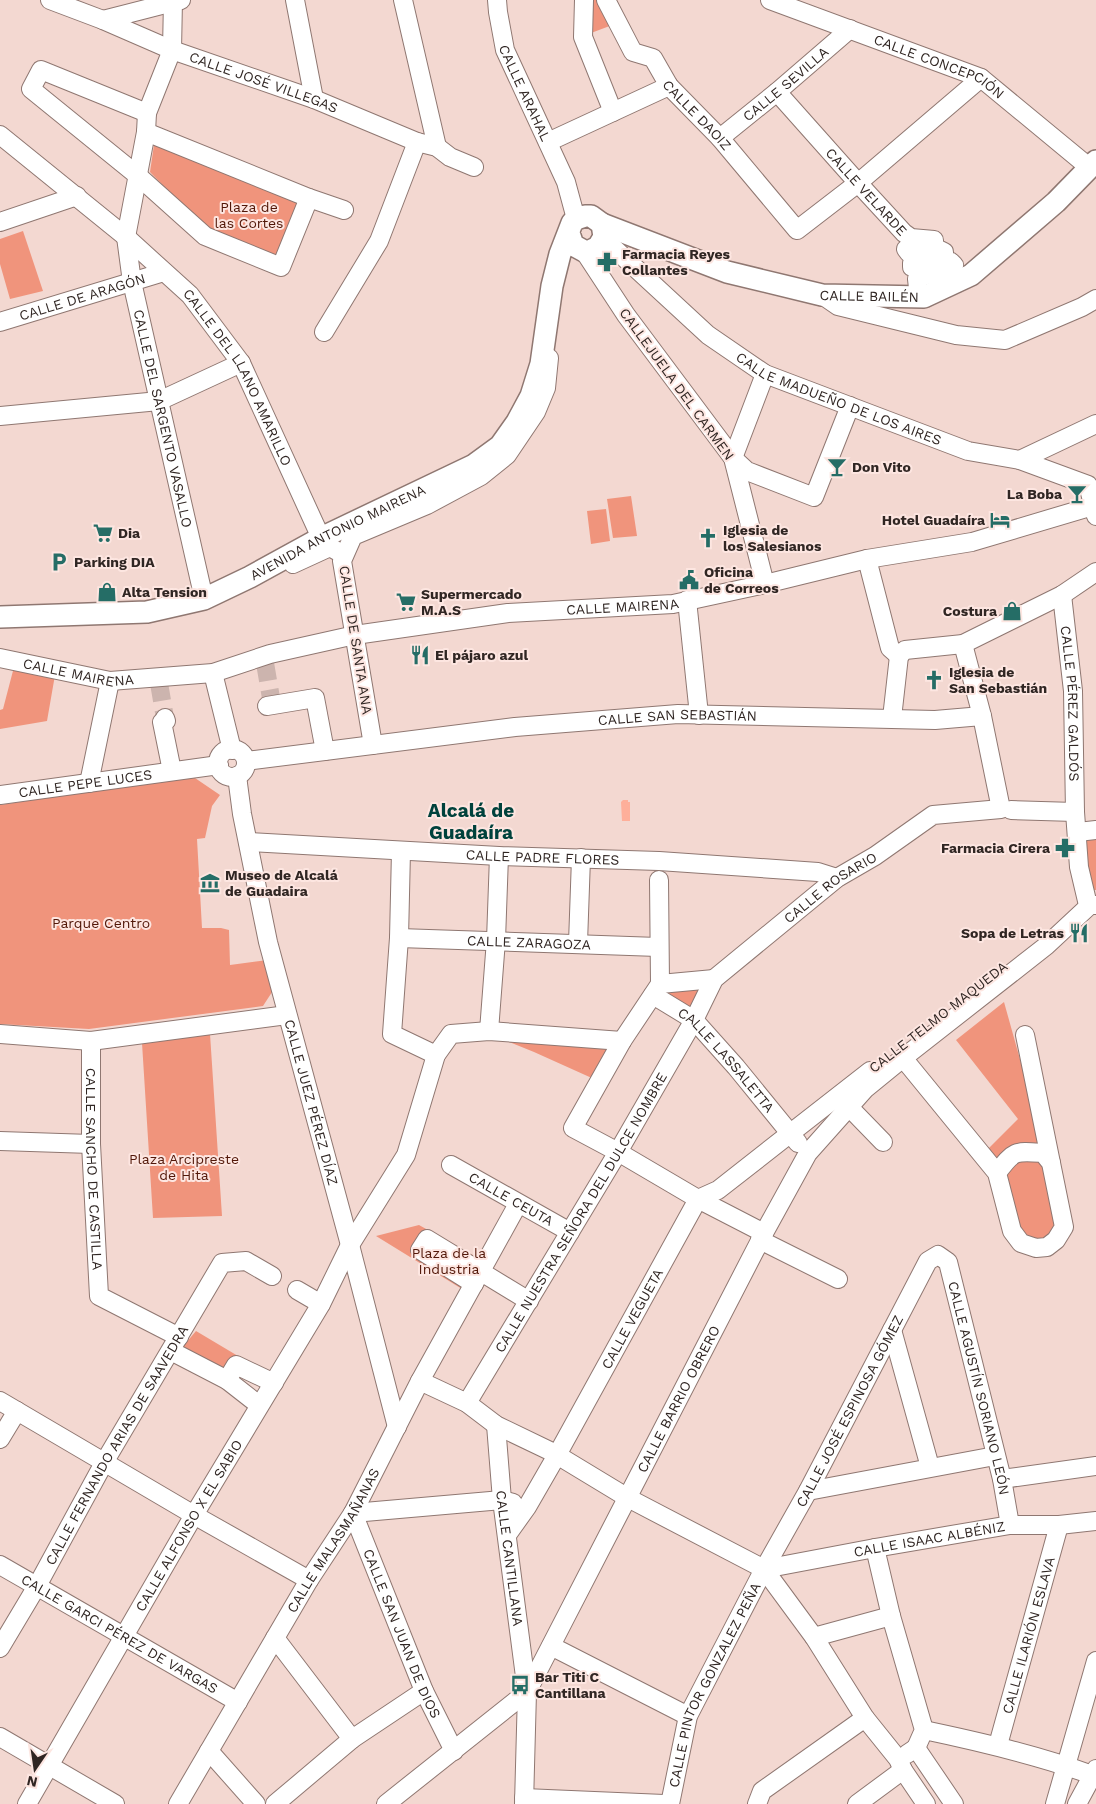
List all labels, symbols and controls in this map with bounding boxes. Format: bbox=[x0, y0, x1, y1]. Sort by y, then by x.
street label: CALLE CONCEPCIÓN bbox=[872, 31, 1007, 102]
street label: CALLE SEVILLA bbox=[740, 43, 831, 124]
street label: CALLE ARAHAL bbox=[496, 44, 554, 144]
street label: CALLE JOSÉ VILLEGAS bbox=[187, 49, 340, 116]
street label: CALLE DAOIZ bbox=[659, 77, 735, 153]
street label: CALLE VELARDE bbox=[823, 145, 910, 239]
park label: Plaza de las Cortes bbox=[215, 199, 283, 231]
place label: Farmacia Reyes Collantes bbox=[622, 246, 731, 278]
pharmacy icon: Farmacia Reyes Collantes bbox=[596, 251, 618, 273]
street label: CALLE DE ARAGÓN bbox=[17, 270, 147, 324]
street label: CALLE DEL LLANO AMARILLO bbox=[180, 285, 295, 468]
street label: CALLE BAILÉN bbox=[820, 287, 919, 305]
street label: CALLEJUELA DEL CARMEN bbox=[616, 305, 738, 463]
street label: CALLE DEL SARGENTO VASALLO bbox=[130, 308, 196, 529]
street label: CALLE MADUEÑO DE LOS AIRES bbox=[733, 349, 944, 448]
bar icon: Don Vito bbox=[826, 456, 848, 478]
place label: Don Vito bbox=[852, 459, 911, 475]
street label: AVENIDA ANTONIO MAIRENA bbox=[247, 481, 428, 583]
bar icon: La Boba bbox=[1066, 483, 1088, 505]
place label: La Boba bbox=[1007, 486, 1063, 502]
hotel icon: Hotel Guadaíra bbox=[989, 509, 1011, 531]
place label: Hotel Guadaíra bbox=[882, 512, 986, 528]
supermarket icon: Dia bbox=[92, 522, 114, 544]
place label: Iglesia de los Salesianos bbox=[723, 522, 822, 554]
place label: Dia bbox=[118, 525, 141, 541]
church icon: Iglesia de los Salesianos bbox=[697, 527, 719, 549]
parking icon: Parking DIA bbox=[48, 551, 70, 573]
place label: Parking DIA bbox=[74, 554, 155, 570]
place label: Oficina de Correos bbox=[704, 564, 779, 596]
street label: CALLE DE SANTA ANA bbox=[336, 565, 376, 715]
public building icon: Oficina de Correos bbox=[678, 569, 700, 591]
shop icon: Alta Tension bbox=[96, 581, 118, 603]
place label: Alta Tension bbox=[122, 584, 207, 600]
place label: Supermercado M.A.S bbox=[421, 586, 522, 618]
supermarket icon: Supermercado M.A.S bbox=[395, 591, 417, 613]
street label: CALLE MAIRENA bbox=[566, 595, 680, 618]
shop icon: Costura bbox=[1001, 600, 1023, 622]
place label: Costura bbox=[943, 603, 998, 619]
street label: CALLE PÉREZ GALDÓS bbox=[1058, 625, 1082, 782]
restaurant icon: El pájaro azul bbox=[409, 644, 431, 666]
place label: El pájaro azul bbox=[435, 647, 529, 663]
street label: CALLE MAIRENA bbox=[22, 655, 134, 690]
place label: Iglesia de San Sebastián bbox=[949, 664, 1047, 696]
church icon: Iglesia de San Sebastián bbox=[923, 669, 945, 691]
street label: CALLE SAN SEBASTIÁN bbox=[597, 706, 757, 728]
street label: CALLE PEPE LUCES bbox=[17, 766, 153, 800]
district label: Alcalá de Guadaíra bbox=[428, 799, 514, 844]
pharmacy icon: Farmacia Cirera bbox=[1054, 837, 1076, 859]
place label: Farmacia Cirera bbox=[941, 840, 1051, 856]
street label: CALLE PADRE FLORES bbox=[465, 846, 620, 868]
street label: CALLE ROSARIO bbox=[780, 849, 880, 926]
place label: Museo de Alcalá de Guadaira bbox=[225, 867, 339, 899]
museum icon: Museo de Alcalá de Guadaira bbox=[199, 872, 221, 894]
park label: Parque Centro bbox=[52, 915, 150, 931]
restaurant icon: Sopa de Letras bbox=[1068, 922, 1090, 944]
place label: Sopa de Letras bbox=[961, 925, 1065, 941]
street label: CALLE ZARAGOZA bbox=[467, 932, 591, 953]
street label: CALLE TELMO MAQUEDA bbox=[866, 958, 1010, 1076]
street label: CALLE LASSALETTA bbox=[675, 1004, 778, 1115]
street label: CALLE JUEZ PÉREZ DÍAZ bbox=[281, 1018, 341, 1187]
street label: CALLE SANCHO DE CASTILLA bbox=[83, 1068, 106, 1271]
street label: CALLE NUESTRA SEÑORA DEL DULCE NOMBRE bbox=[491, 1069, 670, 1355]
park label: Plaza Arcipreste de Hita bbox=[129, 1151, 239, 1183]
street label: CALLE CEUTA bbox=[466, 1169, 556, 1229]
park label: Plaza de la Industria bbox=[412, 1245, 486, 1277]
street label: CALLE VEGUETA bbox=[598, 1266, 666, 1372]
street label: CALLE AGUSTÍN SORIANO LEÓN bbox=[945, 1280, 1013, 1496]
street label: CALLE JOSÉ ESPINOSA GÓMEZ bbox=[793, 1312, 906, 1510]
street label: CALLE FERNANDO ARIAS DE SAAVEDRA bbox=[42, 1322, 191, 1568]
street label: CALLE BARRIO OBRERO bbox=[634, 1323, 723, 1475]
street label: CALLE ALFONSO X EL SABIO bbox=[132, 1437, 245, 1614]
street label: CALLE MALASMAÑANAS bbox=[284, 1465, 383, 1616]
street label: CALLE CANTILLANA bbox=[493, 1490, 526, 1627]
street label: CALLE ISAAC ALBÉNIZ bbox=[852, 1518, 1006, 1560]
street label: CALLE SAN JUAN DE DIOS bbox=[360, 1546, 444, 1721]
street label: CALLE ILARIÓN ESLAVA bbox=[999, 1555, 1058, 1715]
street label: CALLE GARCI PÉREZ DE VARGAS bbox=[18, 1571, 221, 1697]
street label: CALLE PINTOR GONZALEZ PEÑA bbox=[666, 1580, 764, 1789]
place label: Bar Titi C Cantillana bbox=[535, 1669, 607, 1701]
bus stop icon: Bar Titi C Cantillana bbox=[509, 1674, 531, 1696]
north arrow bbox=[10, 1744, 60, 1794]
text: N bbox=[25, 1773, 39, 1791]

